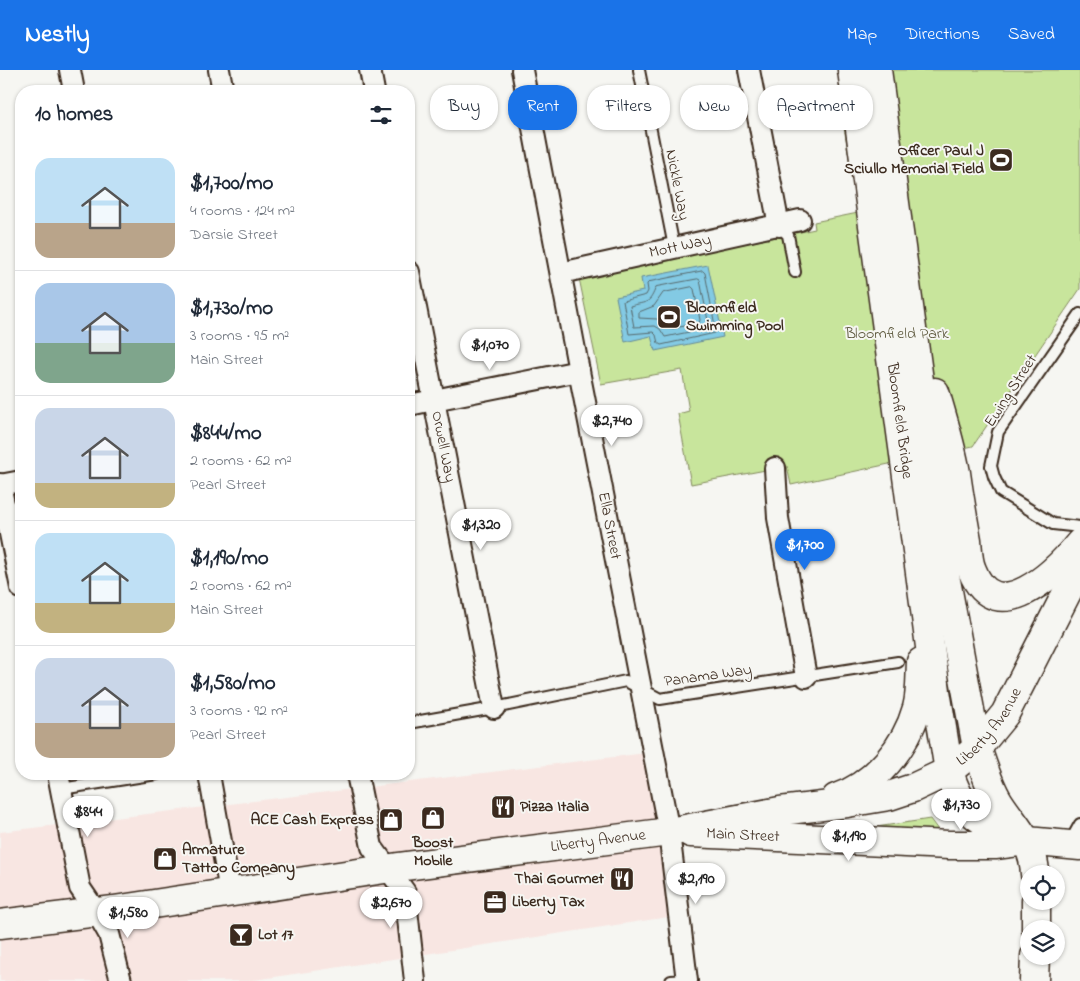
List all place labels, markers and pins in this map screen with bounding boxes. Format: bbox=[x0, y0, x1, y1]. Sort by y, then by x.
place label: Officer Paul J Sciullo Memorial Field bbox=[844, 139, 984, 181]
sports icon: Officer Paul J Sciullo Memorial Field bbox=[988, 147, 1014, 173]
place label: Bloomfield Swimming Pool bbox=[685, 296, 784, 339]
sports icon: Bloomfield Swimming Pool bbox=[656, 304, 682, 330]
pin: $1,070 bbox=[449, 328, 531, 371]
pin: $2,740 bbox=[571, 404, 653, 447]
pin: $1,320 bbox=[440, 508, 522, 551]
pin: $1,700 bbox=[764, 528, 846, 571]
pin: $1,730 bbox=[920, 788, 1002, 831]
restaurant icon: Pizza Italia bbox=[490, 794, 516, 820]
place label: Pizza Italia bbox=[520, 795, 590, 819]
pin: $844 bbox=[58, 796, 118, 838]
shop icon: Boost Mobile bbox=[420, 805, 446, 831]
shop icon: ACE Cash Express bbox=[378, 807, 404, 833]
place label: ACE Cash Express bbox=[251, 808, 374, 832]
pin: $1,190 bbox=[808, 820, 890, 862]
place label: Boost Mobile bbox=[412, 831, 454, 873]
place label: Armature Tattoo Company bbox=[182, 838, 295, 881]
shop icon: Armature Tattoo Company bbox=[152, 846, 178, 872]
pin: $2,190 bbox=[655, 862, 737, 905]
restaurant icon: Thai Gourmet bbox=[609, 866, 635, 892]
place label: Thai Gourmet bbox=[514, 867, 605, 891]
pin: $2,670 bbox=[350, 886, 432, 929]
office icon: Liberty Tax bbox=[482, 889, 508, 915]
place label: Liberty Tax bbox=[512, 890, 585, 915]
pin: $1,580 bbox=[87, 896, 169, 939]
bar icon: Lot 17 bbox=[228, 922, 254, 948]
place label: Lot 17 bbox=[258, 923, 294, 947]

